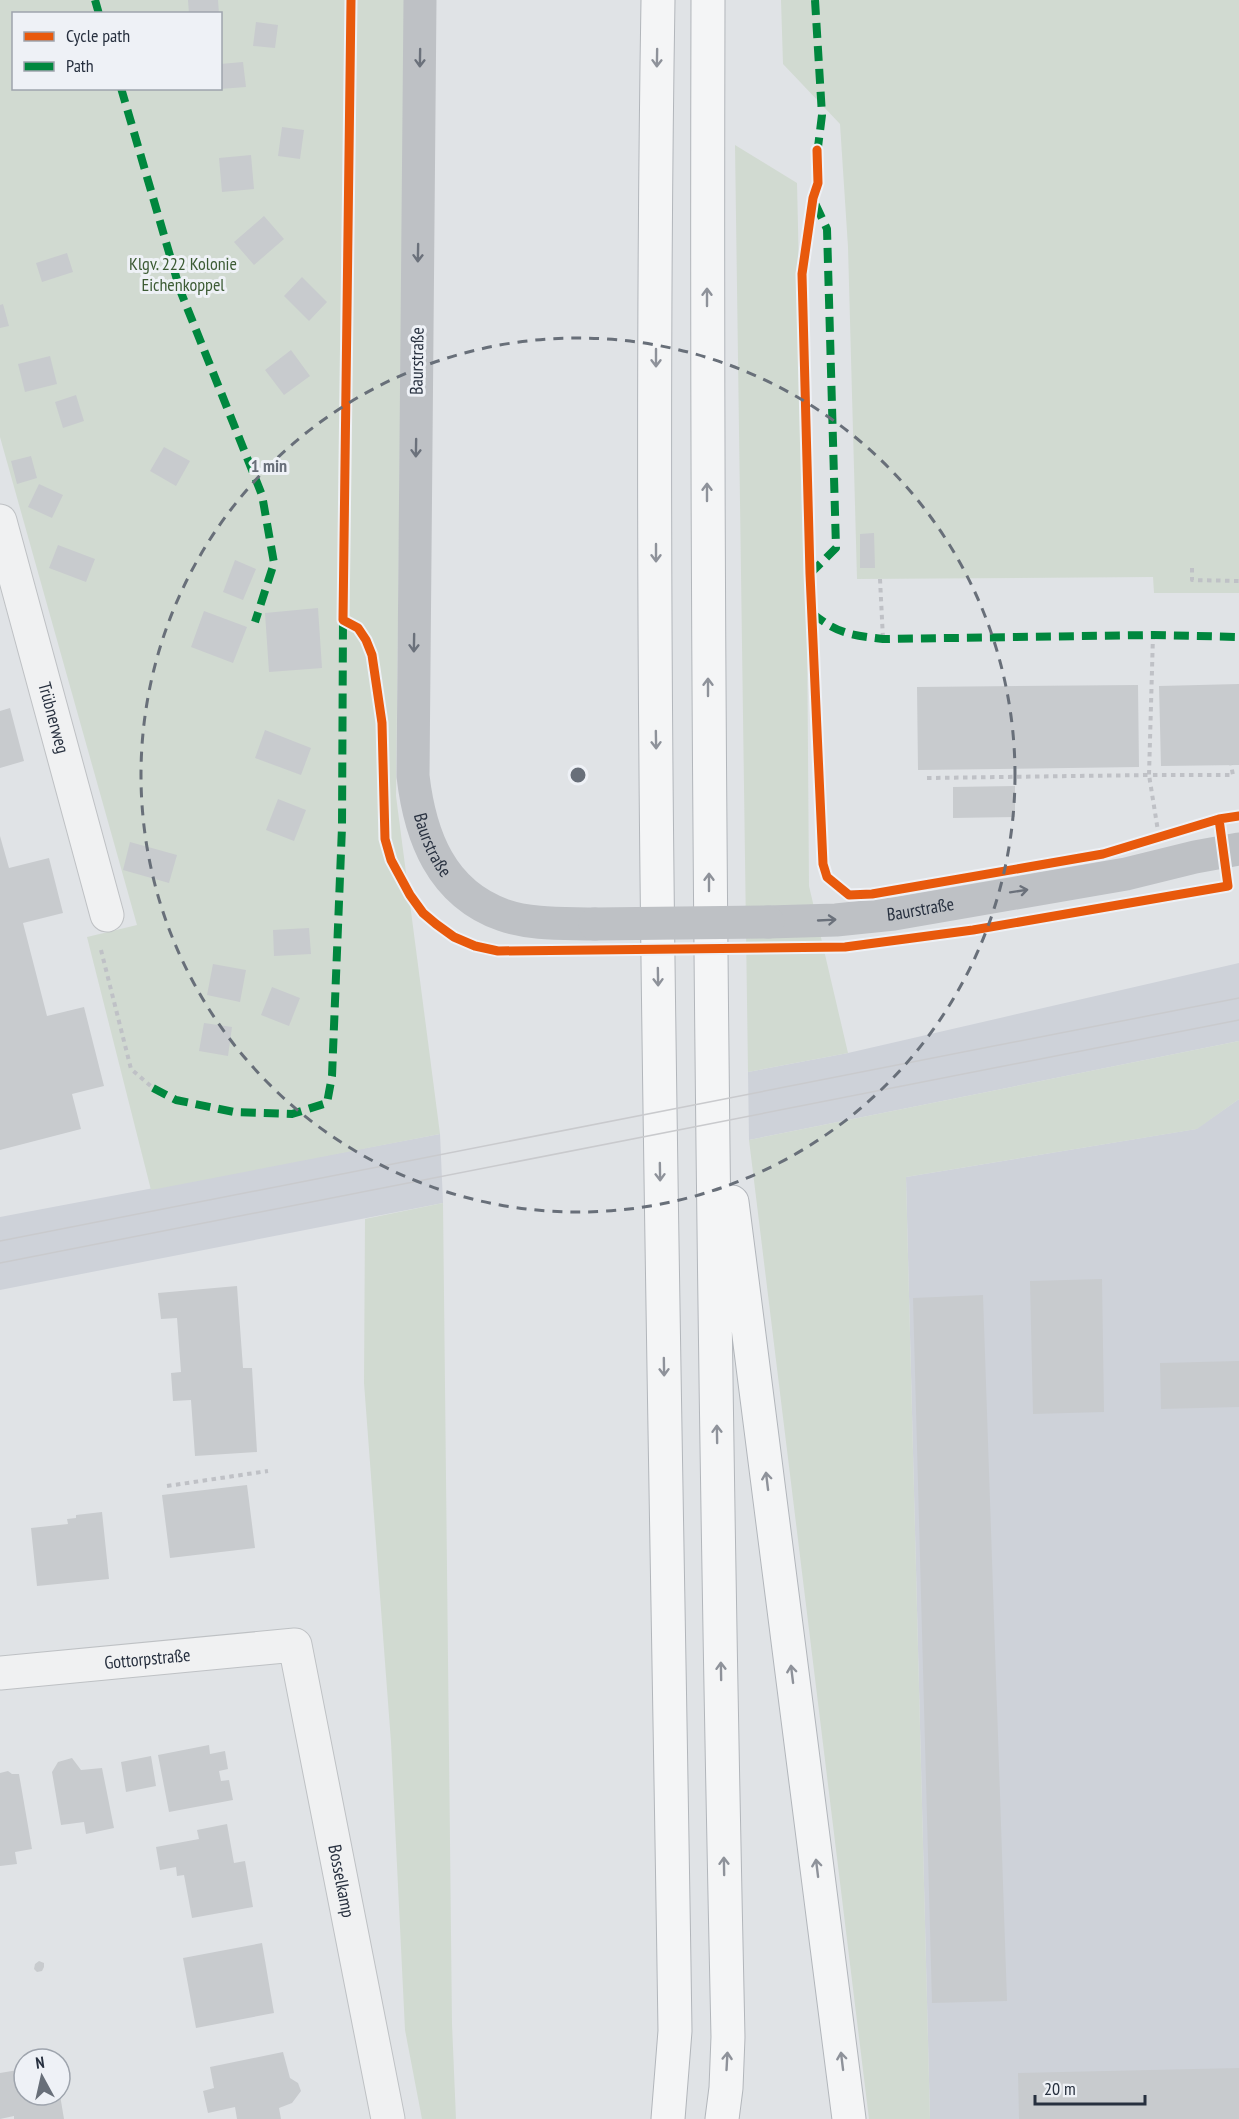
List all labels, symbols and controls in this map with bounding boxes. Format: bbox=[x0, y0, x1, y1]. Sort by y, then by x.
legend bbox=[12, 12, 222, 90]
text: Cycle path bbox=[66, 24, 130, 47]
one-way arrow bbox=[414, 48, 425, 68]
one-way arrow bbox=[651, 48, 663, 68]
text: Path bbox=[66, 54, 94, 77]
one-way arrow bbox=[412, 243, 424, 263]
park label: Klgv. 222 Kolonie Eichenkoppel bbox=[129, 252, 237, 296]
one-way arrow bbox=[701, 287, 713, 307]
street label: Baurstraße bbox=[404, 327, 429, 395]
one-way arrow bbox=[650, 348, 662, 368]
one-way arrow bbox=[410, 438, 422, 458]
text: 1 min bbox=[251, 454, 287, 477]
one-way arrow bbox=[701, 482, 713, 502]
one-way arrow bbox=[650, 543, 662, 563]
one-way arrow bbox=[408, 633, 420, 653]
one-way arrow bbox=[702, 677, 714, 697]
street label: Trübnerweg bbox=[33, 680, 75, 756]
one-way arrow bbox=[650, 729, 662, 749]
centre of rings bbox=[568, 765, 588, 785]
street label: Baurstraße bbox=[409, 810, 457, 881]
one-way arrow bbox=[703, 872, 715, 892]
one-way arrow bbox=[1009, 885, 1029, 896]
street label: Baurstraße bbox=[886, 892, 956, 926]
one-way arrow bbox=[816, 915, 836, 926]
one-way arrow bbox=[652, 966, 664, 986]
one-way arrow bbox=[655, 1161, 666, 1181]
one-way arrow bbox=[658, 1356, 670, 1376]
one-way arrow bbox=[711, 1424, 723, 1444]
one-way arrow bbox=[761, 1471, 772, 1491]
street label: Gottorpstraße bbox=[103, 1643, 191, 1674]
one-way arrow bbox=[715, 1661, 727, 1681]
one-way arrow bbox=[786, 1665, 797, 1685]
street label: Bosselkamp bbox=[323, 1843, 360, 1920]
one-way arrow bbox=[719, 1856, 730, 1876]
one-way arrow bbox=[811, 1858, 822, 1878]
north arrow bbox=[12, 2047, 72, 2107]
one-way arrow bbox=[721, 2051, 732, 2071]
text: N bbox=[34, 2052, 46, 2073]
one-way arrow bbox=[836, 2052, 847, 2071]
scale bar bbox=[1035, 2068, 1144, 2106]
text: 20 m bbox=[1044, 2077, 1076, 2100]

